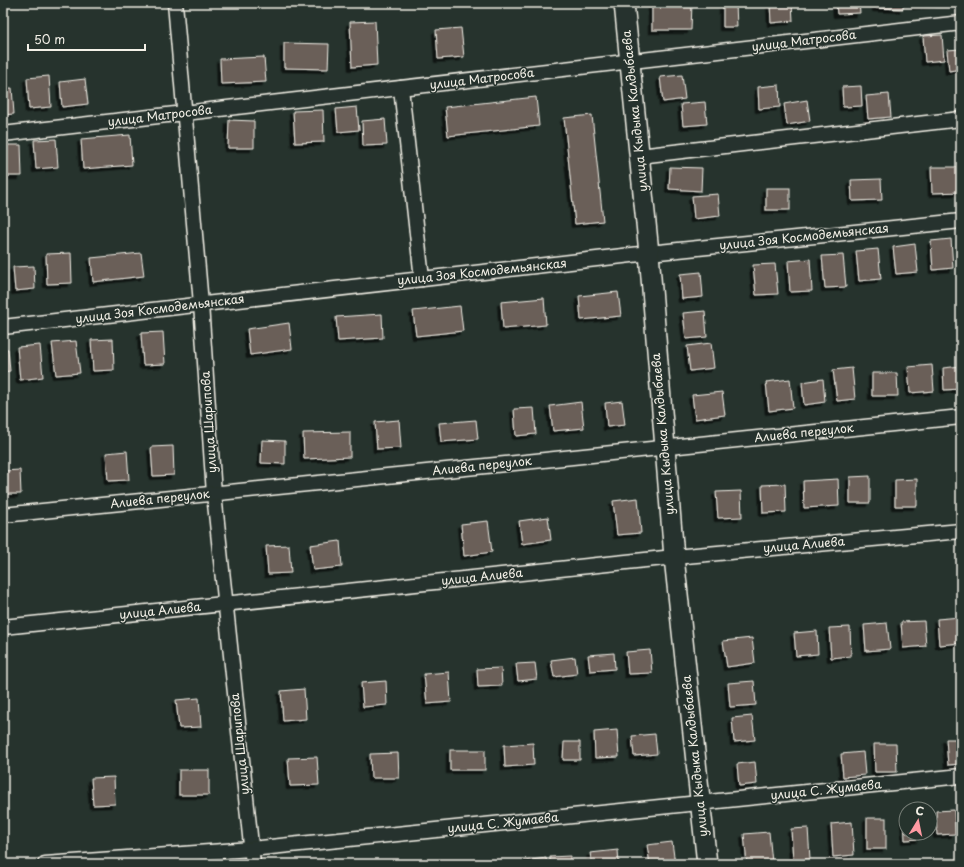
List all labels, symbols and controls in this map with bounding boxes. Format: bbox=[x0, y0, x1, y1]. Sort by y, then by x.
street label: улица Матросова bbox=[751, 25, 858, 55]
scale bar bbox=[28, 26, 145, 52]
street label: улица Кыдыка Калдыбаева bbox=[617, 29, 651, 193]
text: 50 m bbox=[34, 30, 65, 48]
street label: улица Матросова bbox=[429, 63, 536, 93]
street label: улица Матросова bbox=[107, 100, 214, 130]
street label: улица Зоя Космодемьянская bbox=[718, 218, 889, 254]
street label: улица Зоя Космодемьянская bbox=[396, 253, 567, 289]
street label: улица Зоя Космодемьянская bbox=[74, 289, 245, 327]
street label: улица Кыдыка Калдыбаева bbox=[646, 352, 678, 516]
street label: улица Шарипова bbox=[195, 370, 221, 474]
street label: Алиева переулок bbox=[753, 418, 855, 446]
street label: Алиева переулок bbox=[431, 451, 533, 479]
street label: Алиева переулок bbox=[109, 484, 211, 512]
street label: улица Алиева bbox=[762, 531, 846, 557]
street label: улица Алиева bbox=[440, 563, 524, 589]
street label: улица Алиева bbox=[118, 597, 202, 623]
street label: улица Кыдыка Калдыбаева bbox=[677, 674, 711, 838]
street label: улица Шарипова bbox=[225, 692, 253, 796]
street label: улица С. Жумаева bbox=[770, 774, 883, 804]
north arrow bbox=[898, 801, 938, 841]
text: С bbox=[914, 802, 925, 820]
street label: улица С. Жумаева bbox=[447, 807, 560, 837]

